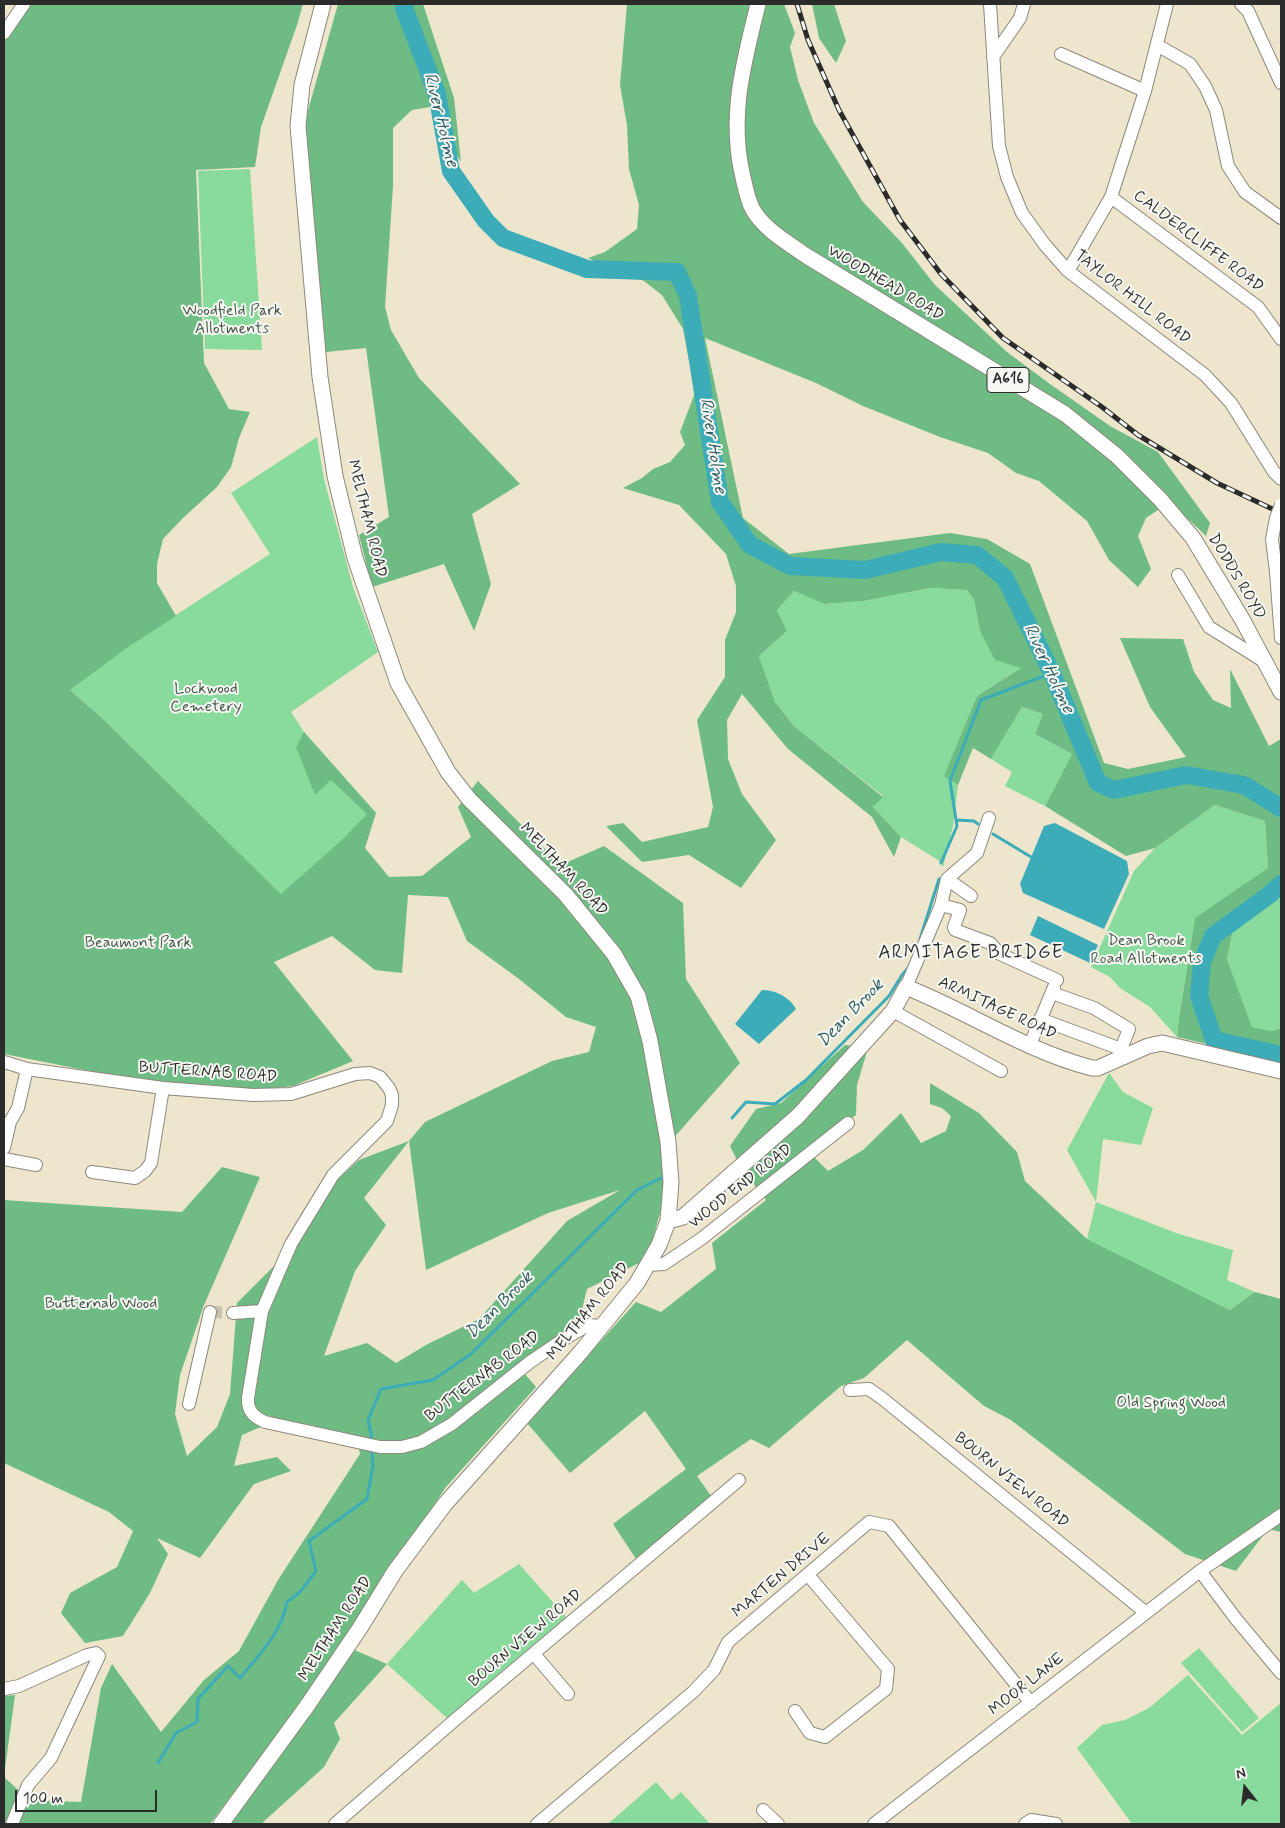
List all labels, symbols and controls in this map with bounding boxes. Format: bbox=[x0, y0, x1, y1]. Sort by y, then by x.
water label: River Holme bbox=[418, 71, 462, 169]
street label: CALDERCLIFFE ROAD bbox=[1129, 187, 1267, 297]
street label: WOODHEAD ROAD bbox=[823, 242, 947, 326]
street label: TAYLOR HILL ROAD bbox=[1070, 247, 1194, 349]
park label: Woodfield Park Allotments bbox=[182, 302, 282, 340]
road number: A616 bbox=[987, 368, 1029, 392]
water label: River Holme bbox=[694, 397, 730, 495]
street label: MELTHAM ROAD bbox=[342, 458, 390, 580]
street label: DODDS ROYD bbox=[1203, 531, 1269, 623]
water label: River Holme bbox=[1018, 621, 1078, 717]
park label: Lockwood Cemetery bbox=[170, 680, 242, 718]
street label: MELTHAM ROAD bbox=[515, 819, 611, 921]
park label: Dean Brook Road Allotments bbox=[1091, 932, 1201, 970]
park label: Beaumont Park bbox=[85, 934, 191, 954]
district label: ARMITAGE BRIDGE bbox=[873, 943, 1069, 965]
street label: ARMITAGE ROAD bbox=[935, 973, 1059, 1045]
water label: Dean Brook bbox=[813, 975, 889, 1053]
street label: BUTTERNAB ROAD bbox=[138, 1059, 278, 1087]
street label: WOOD END ROAD bbox=[686, 1141, 796, 1233]
street label: MELTHAM ROAD bbox=[544, 1259, 634, 1365]
water label: Dean Brook bbox=[462, 1268, 538, 1344]
park label: Butternab Wood bbox=[45, 1295, 157, 1315]
street label: BUTTERNAB ROAD bbox=[422, 1328, 544, 1426]
park label: Old Spring Wood bbox=[1116, 1394, 1226, 1414]
street label: BOURN VIEW ROAD bbox=[950, 1429, 1072, 1533]
street label: MARTEN DRIVE bbox=[729, 1529, 835, 1623]
street label: MELTHAM ROAD bbox=[295, 1573, 377, 1685]
street label: BOURN VIEW ROAD bbox=[465, 1586, 587, 1692]
street label: MOOR LANE bbox=[985, 1650, 1069, 1720]
north arrow bbox=[1220, 1763, 1270, 1813]
text: N bbox=[1234, 1764, 1248, 1784]
scale bar bbox=[18, 1780, 160, 1812]
text: 100 m bbox=[23, 1789, 63, 1809]

